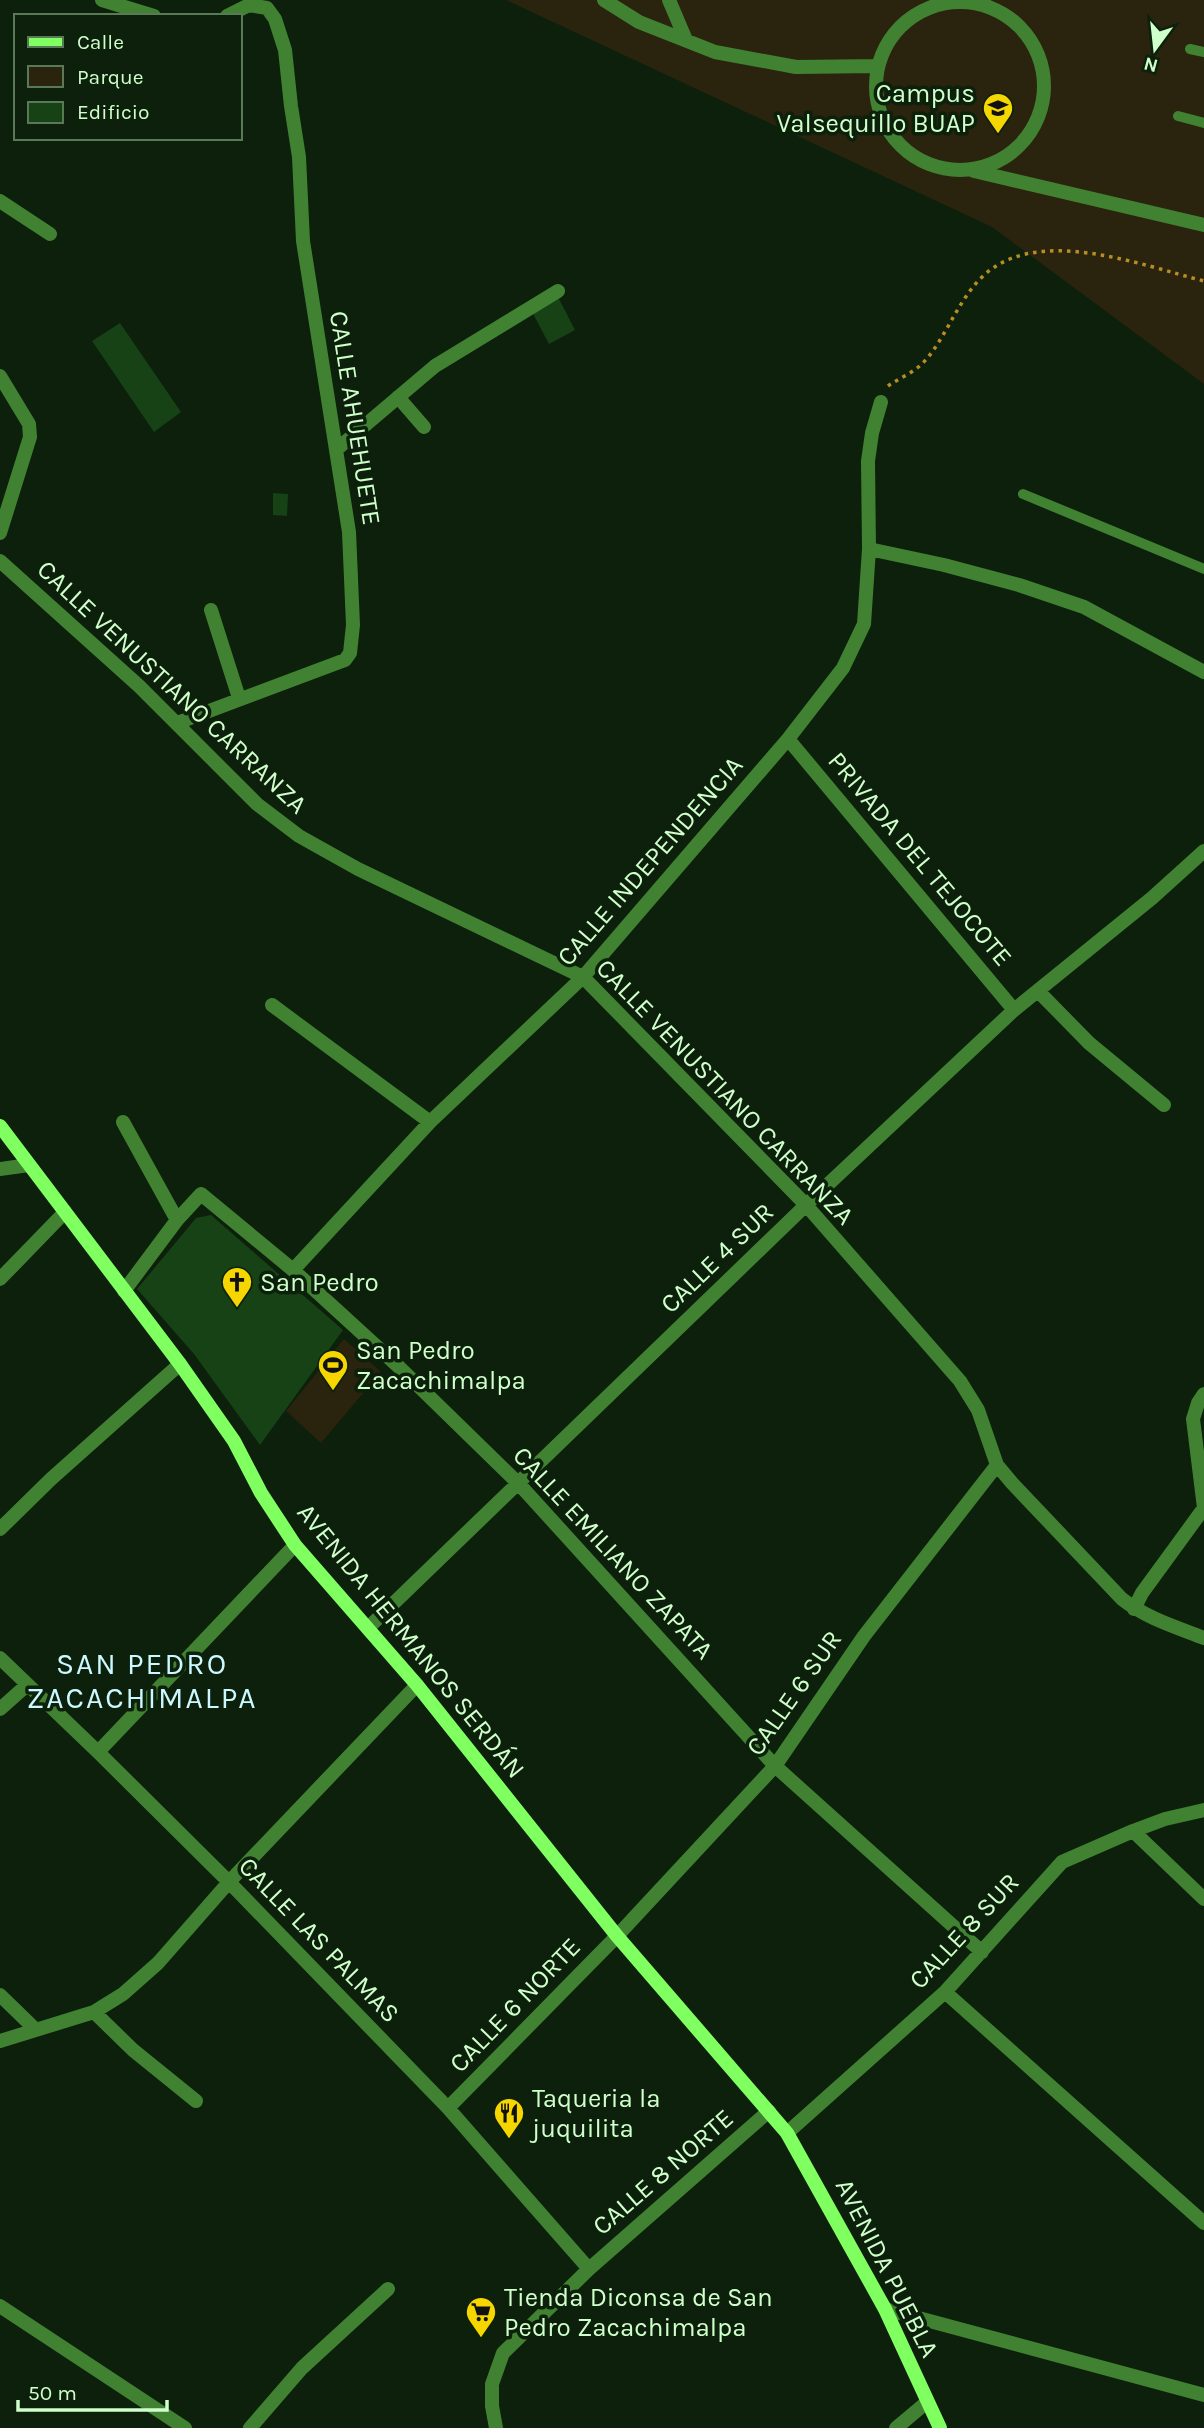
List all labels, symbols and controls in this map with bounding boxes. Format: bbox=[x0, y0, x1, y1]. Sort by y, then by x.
legend bbox=[14, 14, 242, 140]
north arrow bbox=[1120, 14, 1190, 84]
text: Calle bbox=[77, 30, 124, 54]
text: N bbox=[1141, 52, 1160, 77]
text: Parque bbox=[77, 65, 144, 89]
place label: Campus Valsequillo BUAP bbox=[777, 78, 975, 139]
school or university icon: Campus Valsequillo BUAP bbox=[981, 91, 1015, 135]
text: Edificio bbox=[77, 100, 150, 124]
street label: CALLE AHUEHUETE bbox=[323, 309, 387, 527]
street label: CALLE VENUSTIANO CARRANZA bbox=[31, 554, 313, 820]
street label: PRIVADA DEL TEJOCOTE bbox=[821, 746, 1019, 972]
street label: CALLE INDEPENDENCIA bbox=[551, 750, 749, 972]
street label: CALLE VENUSTIANO CARRANZA bbox=[590, 953, 860, 1231]
street label: CALLE 4 SUR bbox=[654, 1196, 780, 1320]
church icon: San Pedro bbox=[220, 1265, 254, 1309]
place label: San Pedro bbox=[260, 1267, 379, 1298]
place label: San Pedro Zacachimalpa bbox=[356, 1335, 526, 1396]
sports icon: San Pedro Zacachimalpa bbox=[316, 1348, 350, 1392]
street label: CALLE EMILIANO ZAPATA bbox=[506, 1440, 720, 1666]
street label: AVENIDA HERMANOS SERDÁN bbox=[291, 1497, 532, 1785]
street label: CALLE 6 SUR bbox=[740, 1624, 848, 1762]
district label: SAN PEDRO ZACACHIMALPA bbox=[27, 1646, 257, 1716]
street label: CALLE LAS PALMAS bbox=[232, 1851, 406, 2029]
street label: CALLE 8 SUR bbox=[903, 1867, 1025, 1995]
street label: CALLE 6 NORTE bbox=[443, 1931, 587, 2079]
place label: Taqueria la juquilita bbox=[529, 2083, 661, 2144]
restaurant icon: Taqueria la juquilita bbox=[492, 2096, 526, 2140]
street label: CALLE 8 NORTE bbox=[586, 2102, 740, 2242]
street label: AVENIDA PUEBLA bbox=[829, 2174, 945, 2362]
place label: Tienda Diconsa de San Pedro Zacachimalpa bbox=[504, 2282, 773, 2343]
supermarket icon: Tienda Diconsa de San Pedro Zacachimalpa bbox=[464, 2295, 498, 2339]
scale bar bbox=[18, 2368, 166, 2412]
text: 50 m bbox=[28, 2381, 77, 2405]

